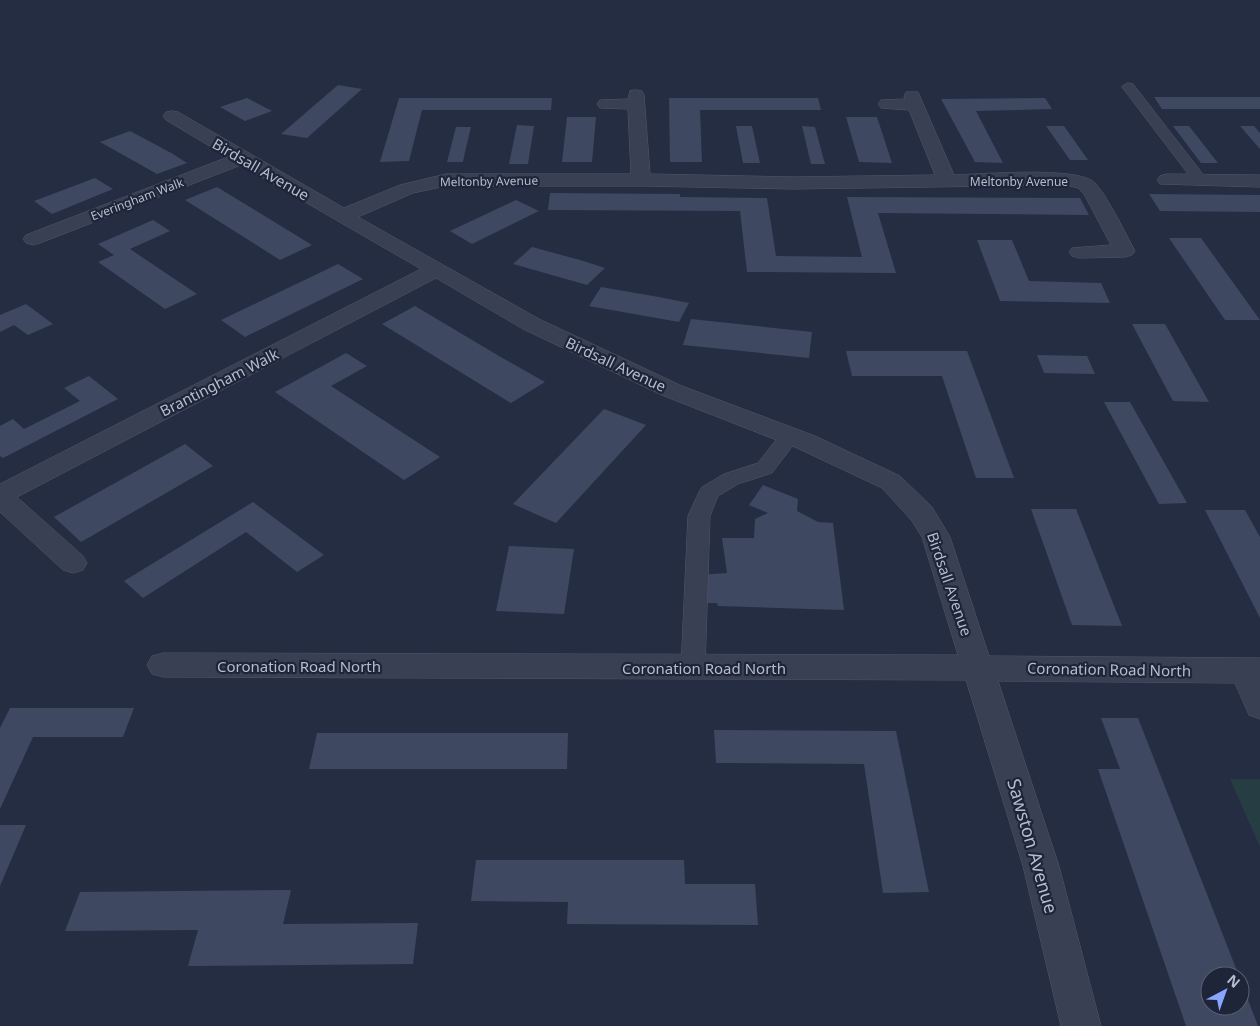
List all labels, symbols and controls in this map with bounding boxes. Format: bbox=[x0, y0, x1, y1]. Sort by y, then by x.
street label: Birdsall Avenue bbox=[209, 133, 313, 205]
street label: Meltonby Avenue bbox=[440, 172, 539, 190]
street label: Everingham Walk bbox=[88, 173, 186, 225]
street label: Meltonby Avenue bbox=[970, 173, 1068, 190]
street label: Birdsall Avenue bbox=[563, 332, 669, 396]
street label: Brantingham Walk bbox=[156, 343, 282, 421]
street label: Birdsall Avenue bbox=[923, 529, 977, 639]
street label: Coronation Road North bbox=[217, 656, 381, 676]
street label: Coronation Road North bbox=[622, 658, 786, 678]
street label: Coronation Road North bbox=[1027, 658, 1191, 680]
street label: Sawston Avenue bbox=[1002, 776, 1064, 916]
north arrow bbox=[1200, 966, 1250, 1016]
text: N bbox=[1223, 970, 1244, 992]

